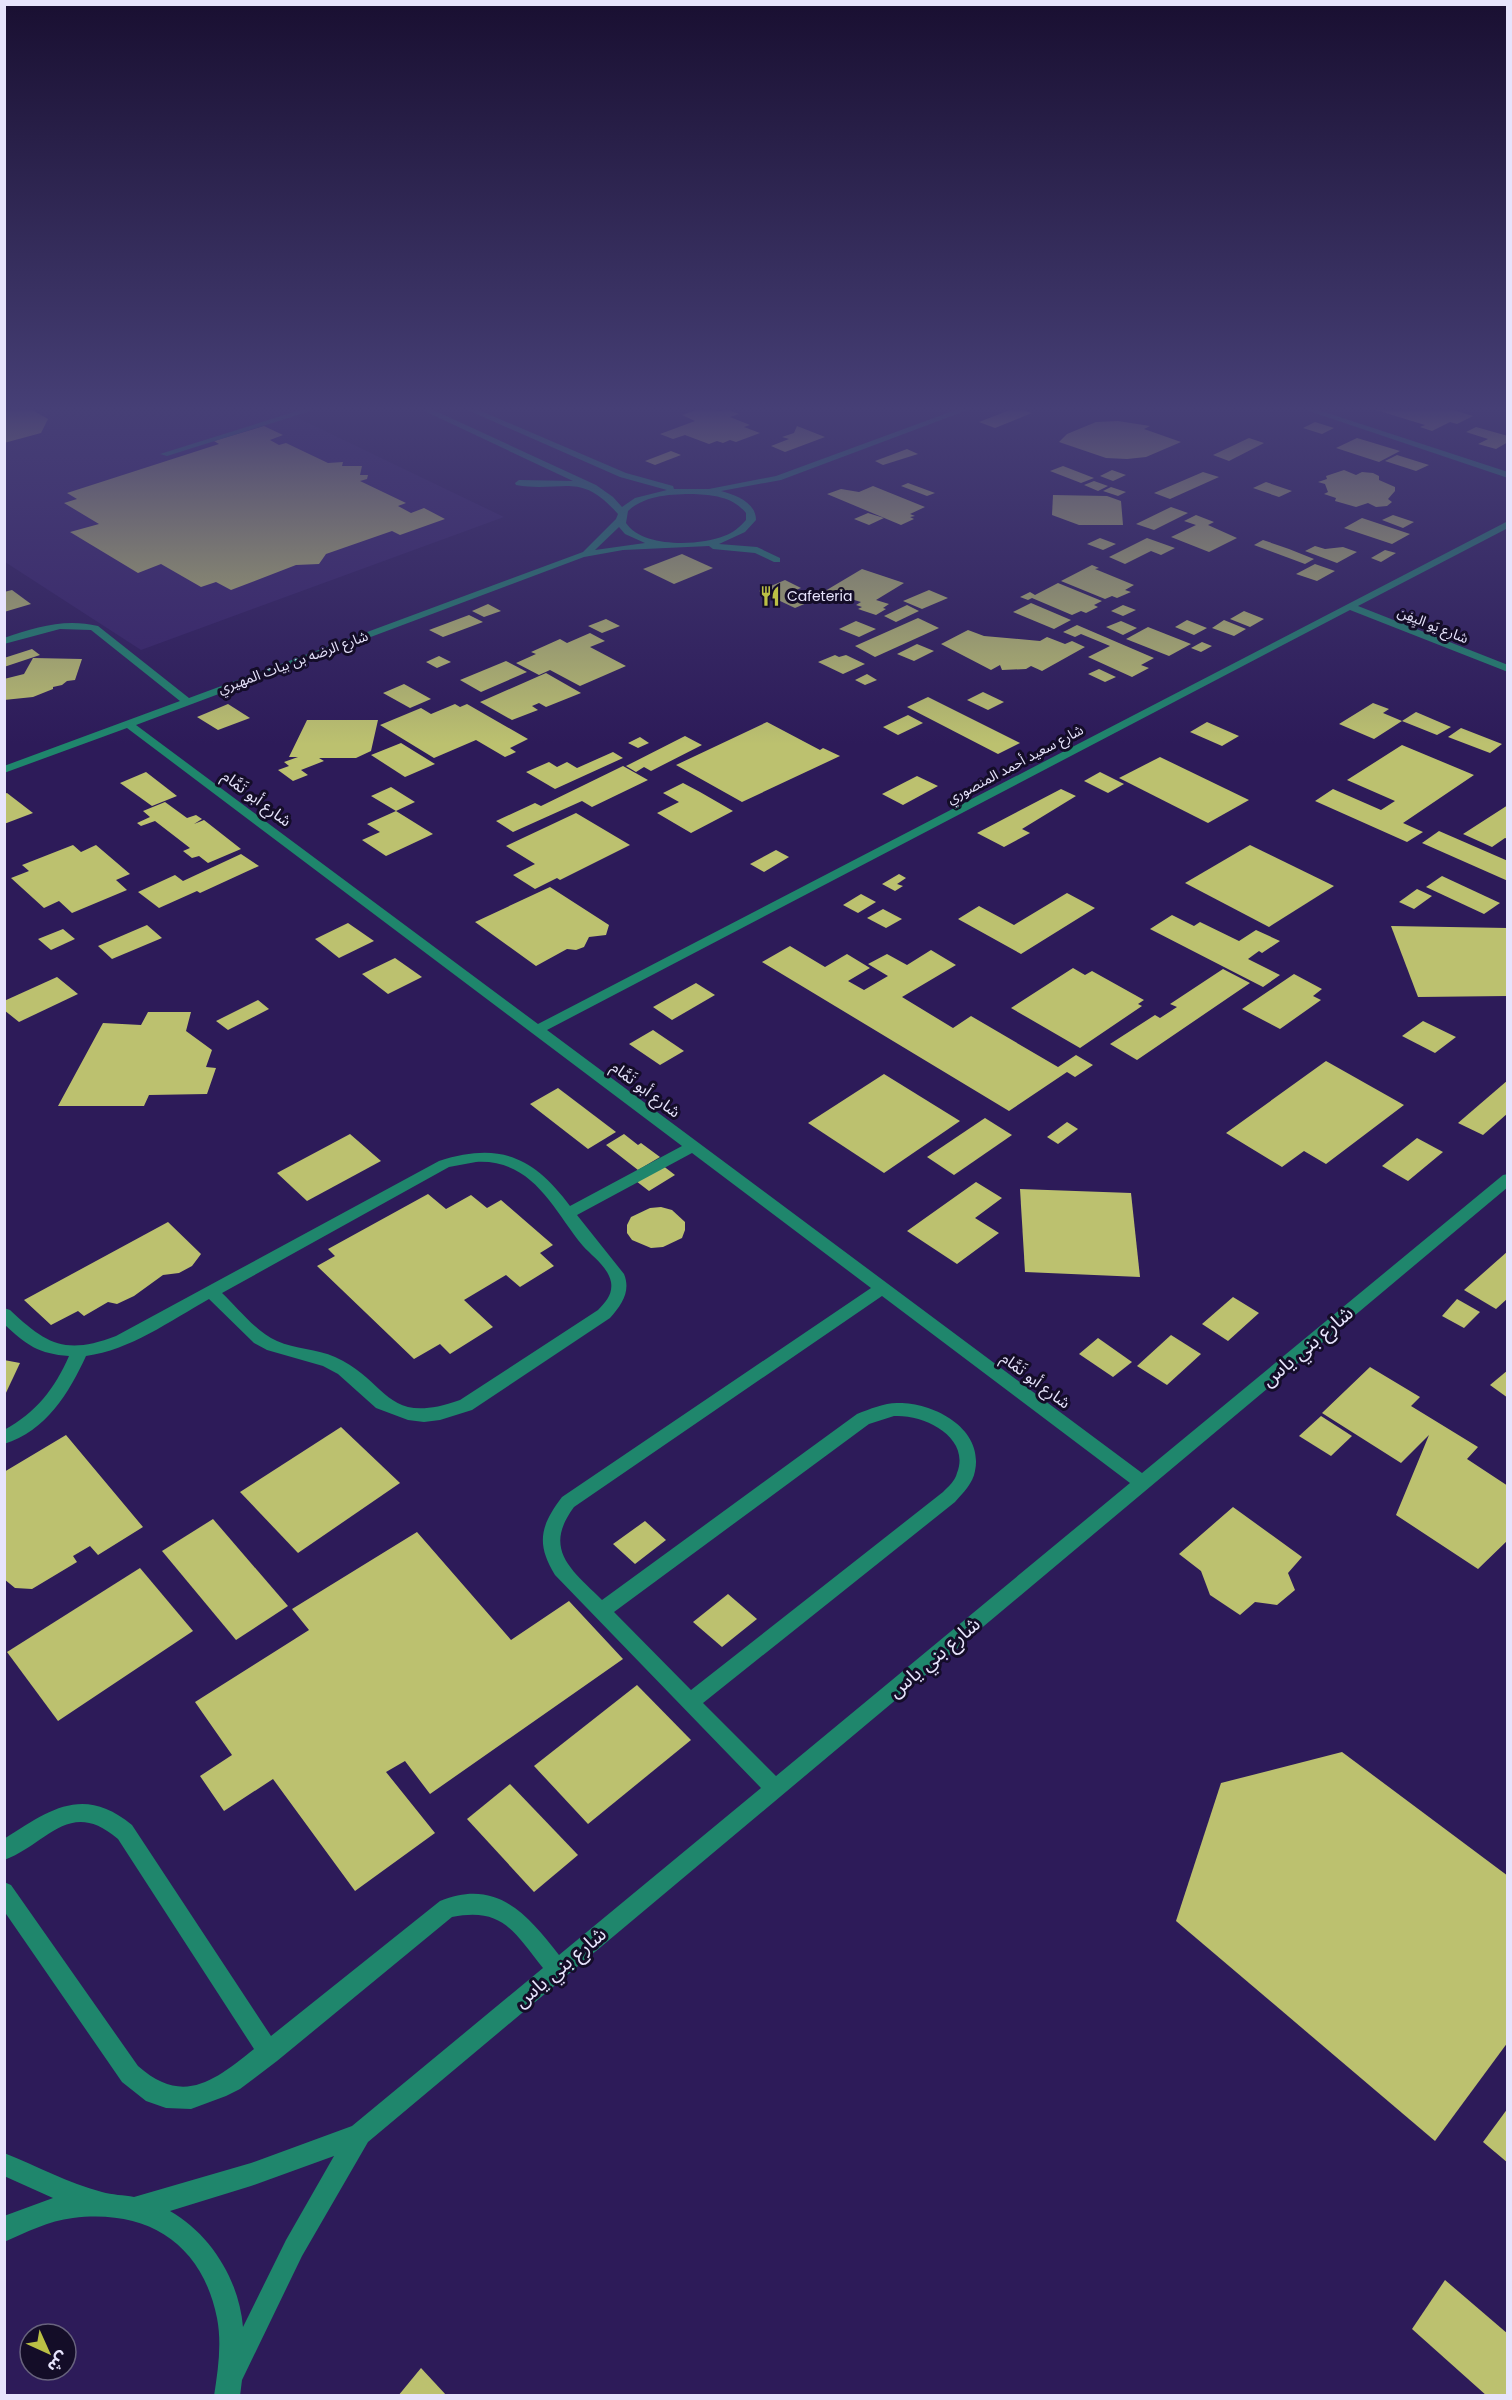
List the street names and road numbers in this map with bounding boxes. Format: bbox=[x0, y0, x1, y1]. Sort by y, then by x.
street label: شارع يَو اليِفِن bbox=[1394, 602, 1471, 649]
street label: شارع الرضه بن بيات المهيري bbox=[215, 626, 371, 700]
street label: شارع سعيد أحمد المنصوري bbox=[943, 719, 1087, 810]
street label: شارع أبو تَمَّام bbox=[217, 765, 296, 833]
street label: شارع أبو تَمَّام bbox=[606, 1056, 685, 1124]
street label: شارع بني ياس bbox=[1255, 1299, 1360, 1394]
street label: شارع أبو تَمَّام bbox=[996, 1347, 1075, 1415]
street label: شارع بني ياس bbox=[882, 1610, 987, 1705]
street label: شارع بني ياس bbox=[508, 1920, 613, 2015]

